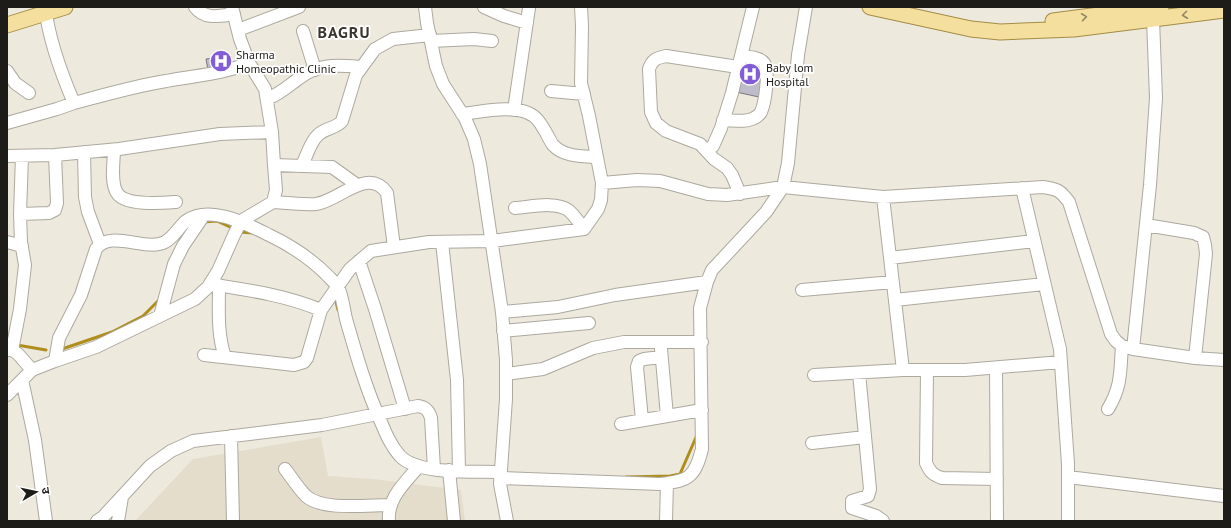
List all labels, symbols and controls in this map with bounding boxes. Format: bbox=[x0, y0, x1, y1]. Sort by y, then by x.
one-way arrow bbox=[1182, 10, 1188, 19]
one-way arrow bbox=[1081, 13, 1087, 22]
district label: BAGRU bbox=[317, 22, 371, 42]
place label: Sharma Homeopathic Clinic bbox=[236, 47, 337, 76]
hospital icon: Sharma Homeopathic Clinic bbox=[208, 48, 234, 74]
place label: Baby lom Hospital bbox=[766, 60, 813, 89]
hospital icon: Baby lom Hospital bbox=[737, 61, 763, 87]
north arrow bbox=[16, 472, 56, 512]
text: उ bbox=[38, 486, 53, 495]

